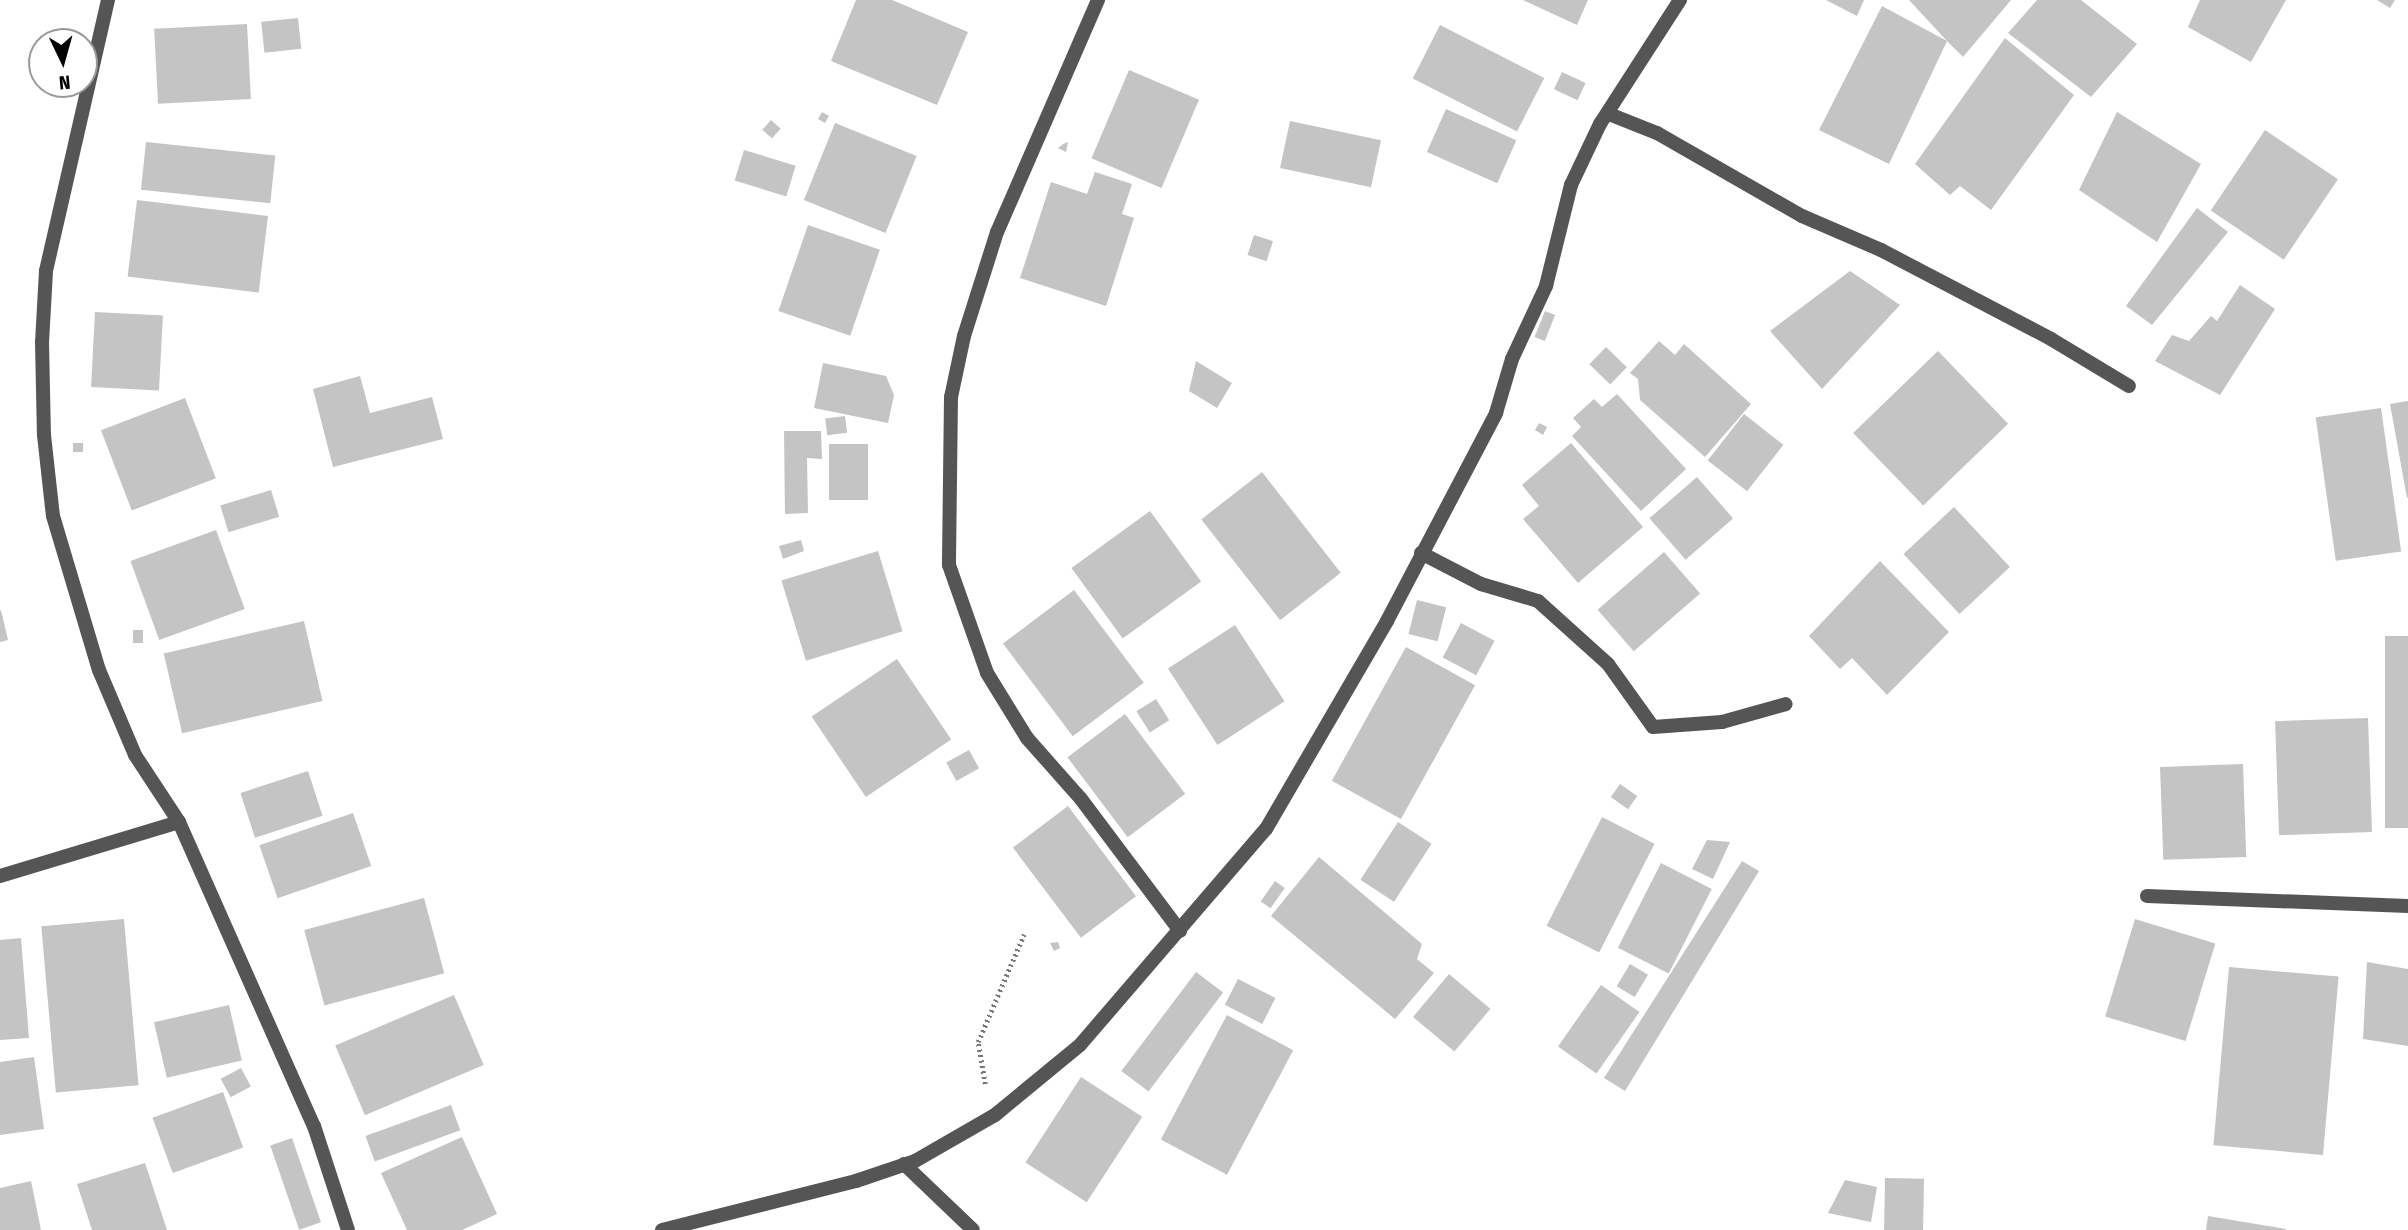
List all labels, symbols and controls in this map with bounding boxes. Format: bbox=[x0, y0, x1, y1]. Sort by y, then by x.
north arrow bbox=[28, 28, 98, 98]
text: N bbox=[58, 70, 71, 94]

